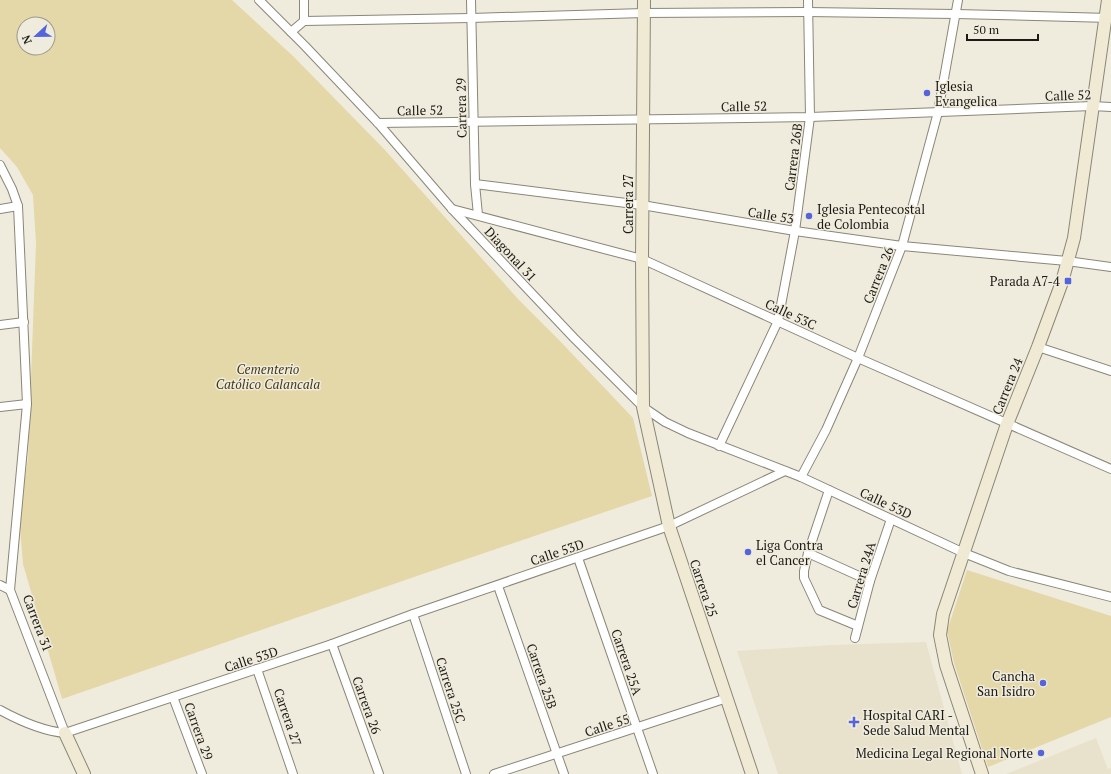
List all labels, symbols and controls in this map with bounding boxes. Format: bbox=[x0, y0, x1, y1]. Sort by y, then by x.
north arrow bbox=[16, 16, 56, 56]
scale bar bbox=[967, 16, 1038, 42]
text: 50 m bbox=[973, 22, 1000, 37]
text: N bbox=[18, 33, 35, 46]
place label: Iglesia Evangelica bbox=[935, 77, 998, 110]
street label: Carrera 29 bbox=[451, 78, 471, 138]
street label: Calle 52 bbox=[1045, 85, 1091, 105]
marker: Iglesia Evangelica bbox=[922, 88, 932, 98]
street label: Calle 52 bbox=[721, 97, 767, 115]
street label: Calle 52 bbox=[397, 101, 443, 119]
street label: Carrera 26B bbox=[780, 122, 806, 192]
street label: Carrera 27 bbox=[619, 174, 637, 234]
place label: Iglesia Pentecostal de Colombia bbox=[817, 200, 925, 233]
street label: Calle 53 bbox=[747, 202, 795, 228]
marker: Iglesia Pentecostal de Colombia bbox=[804, 211, 814, 221]
street label: Diagonal 31 bbox=[481, 223, 541, 285]
street label: Carrera 26 bbox=[858, 244, 898, 306]
place label: Parada A7-4 bbox=[990, 272, 1060, 290]
marker: Parada A7-4 bbox=[1063, 276, 1073, 286]
street label: Calle 53C bbox=[762, 294, 820, 334]
street label: Carrera 24 bbox=[987, 355, 1027, 417]
park label: Cementerio Católico Calancala bbox=[216, 360, 320, 393]
street label: Calle 53D bbox=[857, 483, 915, 523]
street label: Calle 53D bbox=[528, 534, 586, 570]
place label: Liga Contra el Cancer bbox=[756, 536, 823, 569]
street label: Carrera 24A bbox=[842, 539, 880, 611]
marker: Liga Contra el Cancer bbox=[743, 547, 753, 557]
street label: Carrera 25 bbox=[686, 557, 722, 619]
street label: Carrera 31 bbox=[19, 592, 57, 654]
street label: Carrera 25A bbox=[607, 626, 647, 698]
street label: Carrera 25B bbox=[522, 641, 562, 711]
street label: Calle 53D bbox=[222, 642, 280, 676]
street label: Carrera 25C bbox=[432, 655, 470, 725]
place label: Cancha San Isidro bbox=[977, 667, 1035, 700]
street label: Carrera 26 bbox=[348, 674, 386, 736]
marker: Cancha San Isidro bbox=[1038, 678, 1048, 688]
street label: Carrera 27 bbox=[270, 686, 306, 748]
street label: Carrera 29 bbox=[180, 700, 218, 762]
place label: Hospital CARI - Sede Salud Mental bbox=[863, 706, 970, 739]
street label: Calle 55 bbox=[582, 709, 632, 741]
marker: Hospital CARI - Sede Salud Mental bbox=[848, 716, 860, 728]
place label: Medicina Legal Regional Norte bbox=[856, 744, 1033, 762]
marker: Medicina Legal Regional Norte bbox=[1036, 748, 1046, 758]

